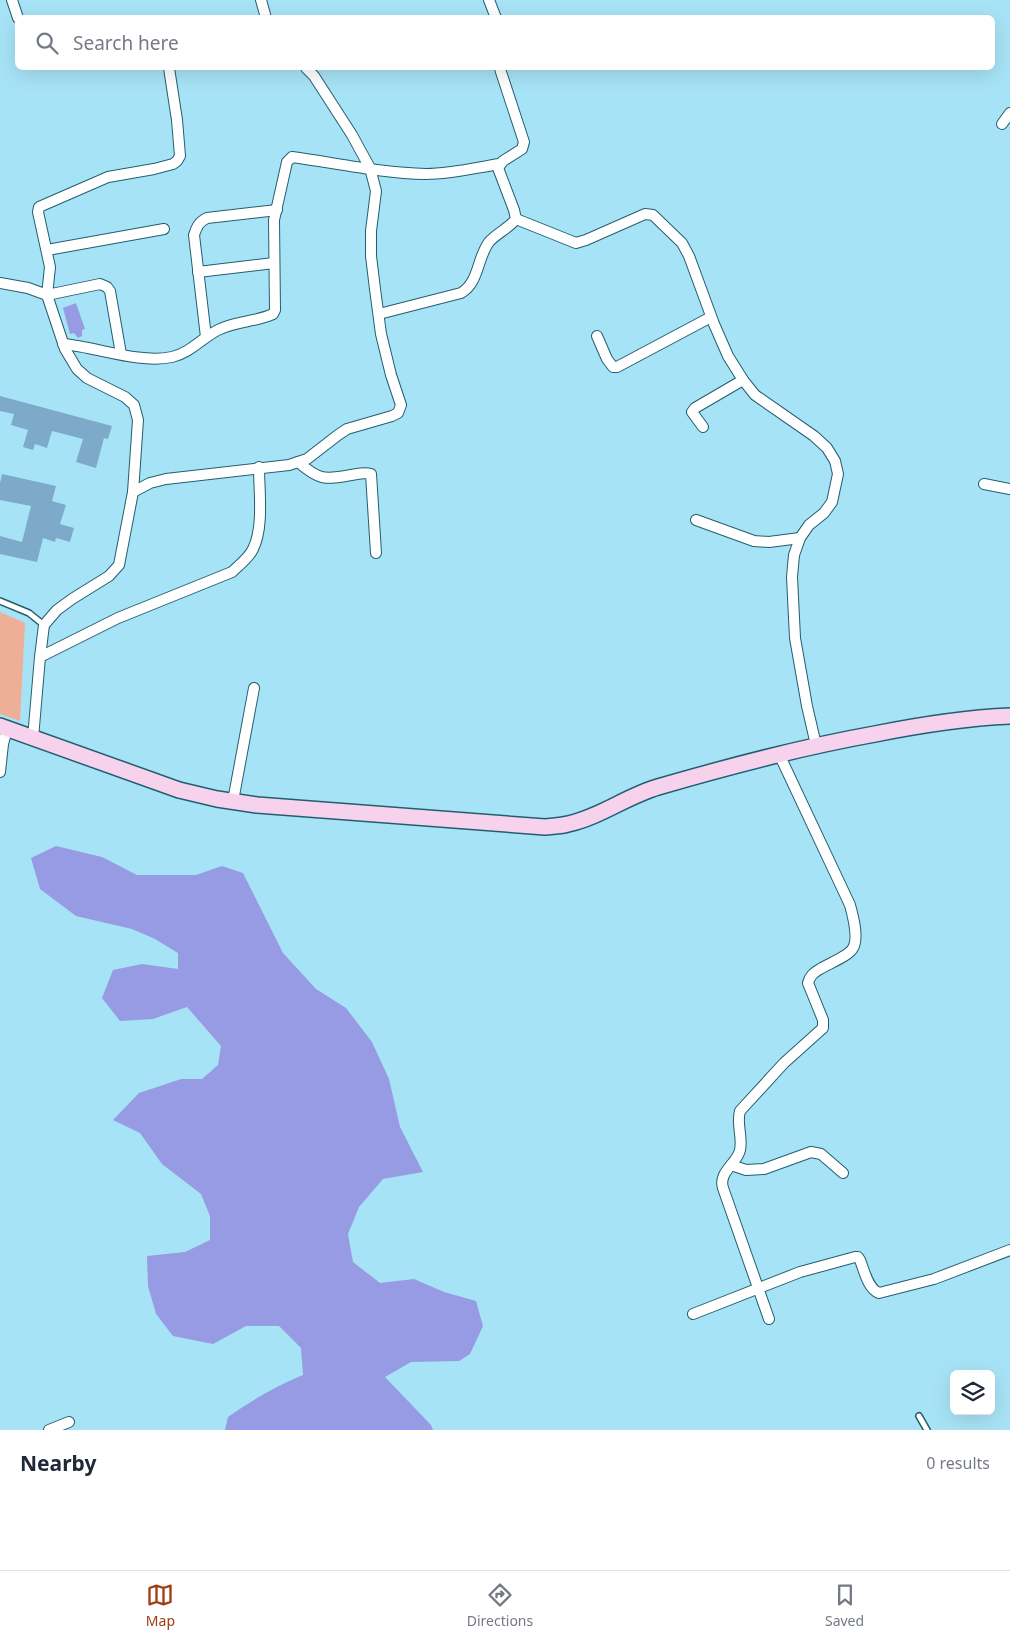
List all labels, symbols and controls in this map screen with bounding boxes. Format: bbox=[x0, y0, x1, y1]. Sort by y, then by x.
search box bbox=[15, 15, 995, 70]
icon: search bbox=[33, 29, 61, 57]
text: Search here bbox=[73, 30, 179, 56]
map controls bbox=[950, 1370, 995, 1415]
button: layers bbox=[950, 1370, 995, 1415]
text: Nearby bbox=[20, 1449, 96, 1477]
text: 0 results bbox=[926, 1452, 990, 1474]
tab: Map bbox=[146, 1581, 175, 1630]
tab: Directions bbox=[467, 1581, 533, 1630]
tab: Saved bbox=[825, 1581, 864, 1630]

